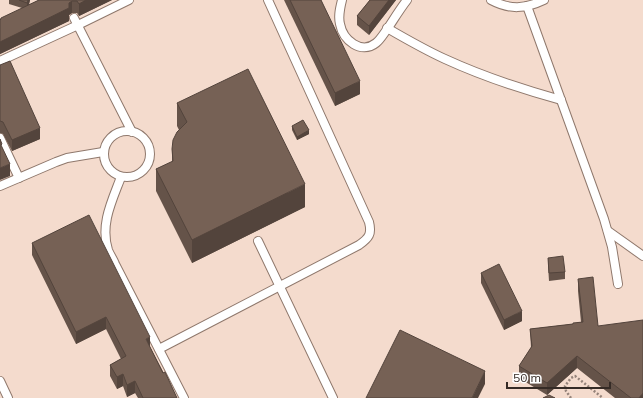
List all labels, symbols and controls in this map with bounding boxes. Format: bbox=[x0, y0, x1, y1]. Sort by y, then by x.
scale bar bbox=[507, 364, 610, 390]
text: 50 m bbox=[513, 370, 541, 385]

